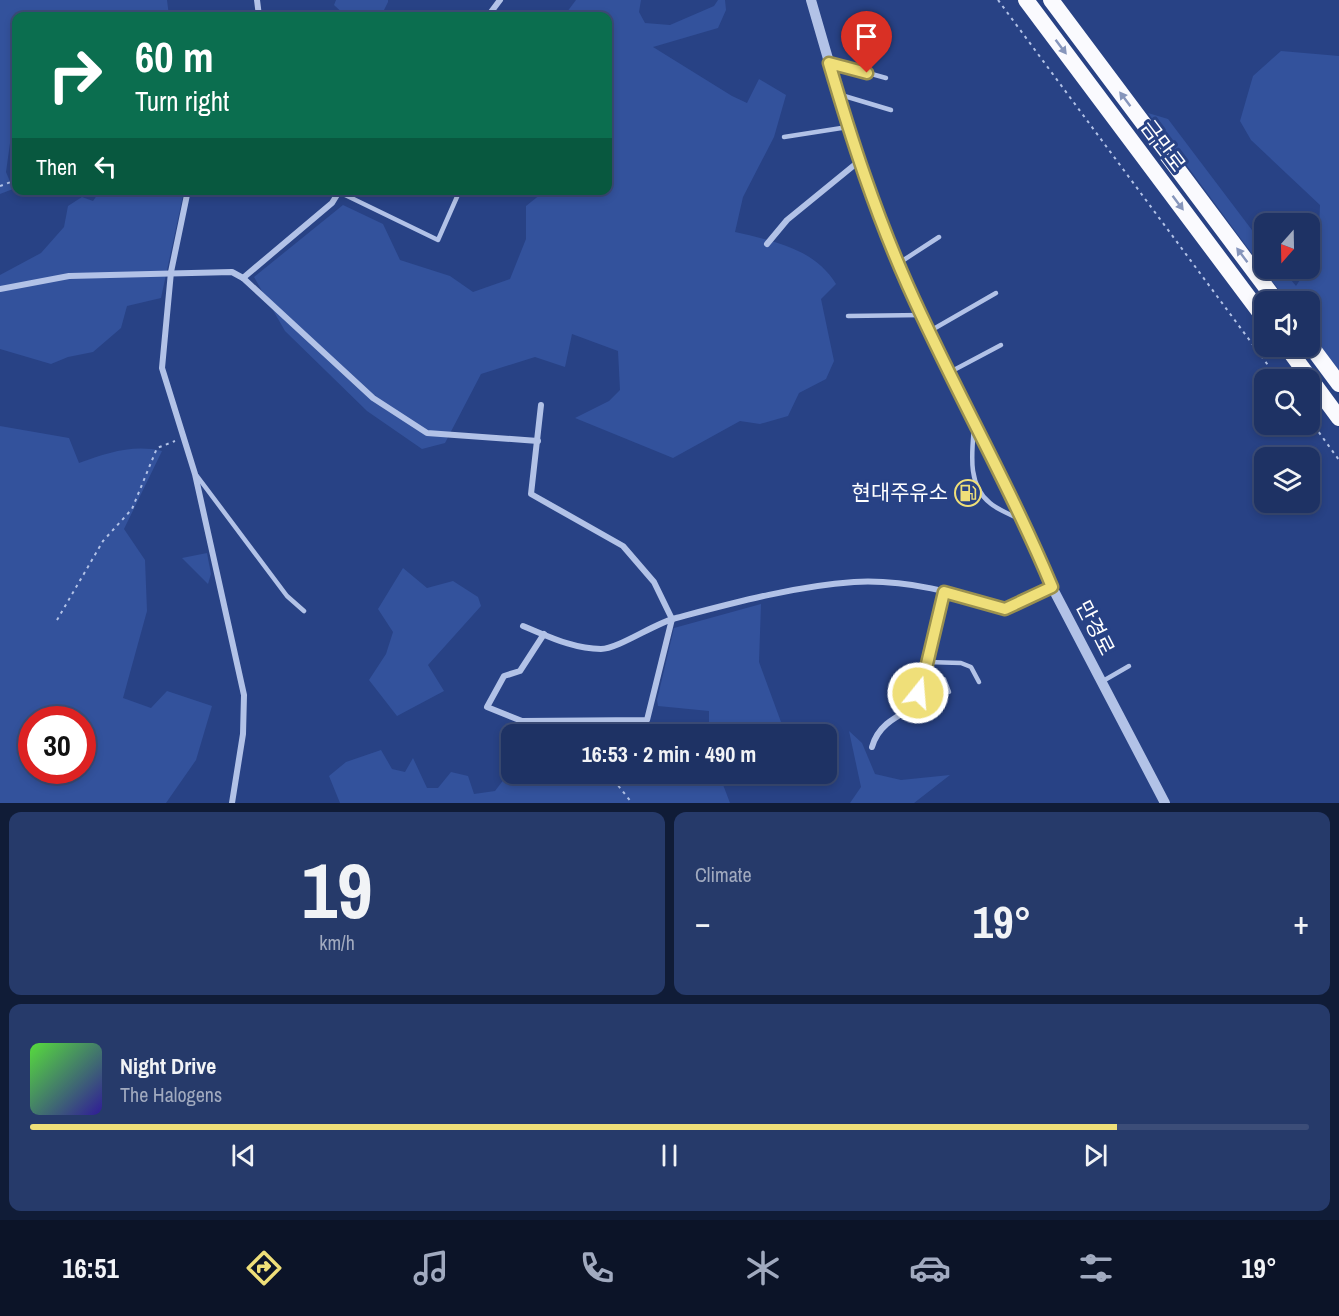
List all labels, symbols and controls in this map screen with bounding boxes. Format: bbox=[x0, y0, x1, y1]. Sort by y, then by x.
pin bbox=[841, 11, 892, 73]
icon: arrive bbox=[850, 20, 883, 53]
text: 60 m bbox=[135, 29, 214, 85]
icon: right bbox=[36, 36, 114, 114]
one-way arrow bbox=[1055, 39, 1067, 54]
text: Turn right bbox=[135, 83, 229, 119]
one-way arrow bbox=[1119, 91, 1131, 106]
street label: 금만로 bbox=[1134, 114, 1192, 178]
icon: left bbox=[89, 150, 122, 183]
text: Then bbox=[36, 152, 77, 182]
one-way arrow bbox=[1172, 194, 1184, 210]
north arrow bbox=[1254, 213, 1320, 279]
map controls bbox=[1254, 213, 1320, 513]
one-way arrow bbox=[1236, 247, 1248, 263]
button: sound bbox=[1254, 291, 1320, 357]
button: search bbox=[1254, 369, 1320, 435]
button: layers bbox=[1254, 447, 1320, 513]
place label: 현대주유소 bbox=[851, 478, 948, 507]
fuel station icon: 현대주유소 bbox=[953, 478, 983, 508]
street label: 만경로 bbox=[1069, 595, 1122, 660]
position arrow bbox=[886, 661, 950, 725]
speed limit sign: 30 bbox=[18, 706, 96, 784]
text: 16:53 · 2 min · 490 m bbox=[582, 739, 756, 769]
text: 19 bbox=[301, 837, 373, 942]
text: Climate bbox=[695, 861, 752, 888]
text: 19° bbox=[972, 891, 1032, 952]
text: − bbox=[695, 900, 711, 944]
text: + bbox=[1293, 900, 1309, 944]
text: km/h bbox=[319, 929, 355, 956]
text: Night Drive bbox=[120, 1051, 216, 1081]
text: The Halogens bbox=[120, 1081, 222, 1108]
icon: previous bbox=[227, 1139, 260, 1172]
icon: pause bbox=[653, 1139, 686, 1172]
icon: next bbox=[1079, 1139, 1112, 1172]
icon: directions bbox=[243, 1247, 285, 1289]
icon: music bbox=[410, 1247, 452, 1289]
icon: phone bbox=[576, 1247, 618, 1289]
icon: climate bbox=[742, 1247, 784, 1289]
icon: car bbox=[909, 1247, 951, 1289]
icon: filters bbox=[1075, 1247, 1117, 1289]
text: 16:51 bbox=[62, 1250, 119, 1286]
text: 19° bbox=[1241, 1250, 1277, 1286]

